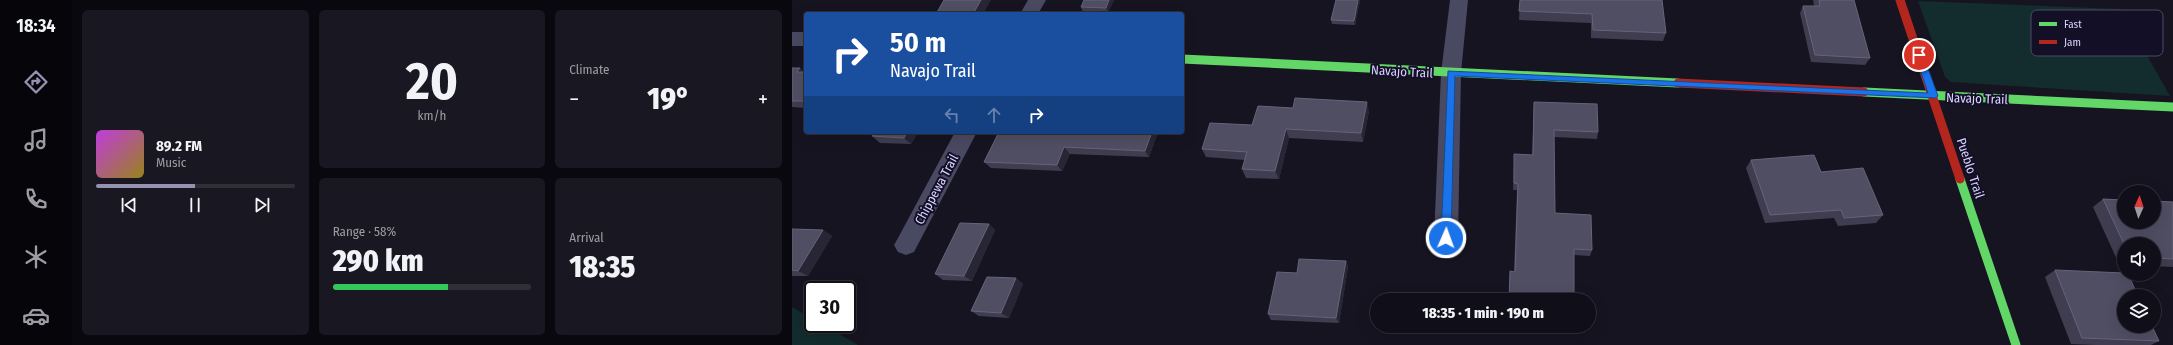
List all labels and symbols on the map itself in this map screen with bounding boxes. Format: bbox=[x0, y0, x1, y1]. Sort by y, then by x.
legend bbox=[2031, 10, 2163, 56]
text: Fast bbox=[2064, 18, 2082, 31]
text: Jam bbox=[2064, 36, 2081, 49]
pin bbox=[1902, 38, 1936, 72]
street label: Navajo Trail bbox=[1371, 62, 1434, 81]
street label: Navajo Trail bbox=[1946, 90, 2009, 107]
street label: Pueblo Trail bbox=[1954, 136, 1988, 201]
street label: Chippewa Trail bbox=[912, 151, 962, 227]
north arrow bbox=[2117, 185, 2161, 229]
position arrow bbox=[1425, 217, 1467, 259]
speed limit sign: 30 bbox=[804, 281, 856, 333]

